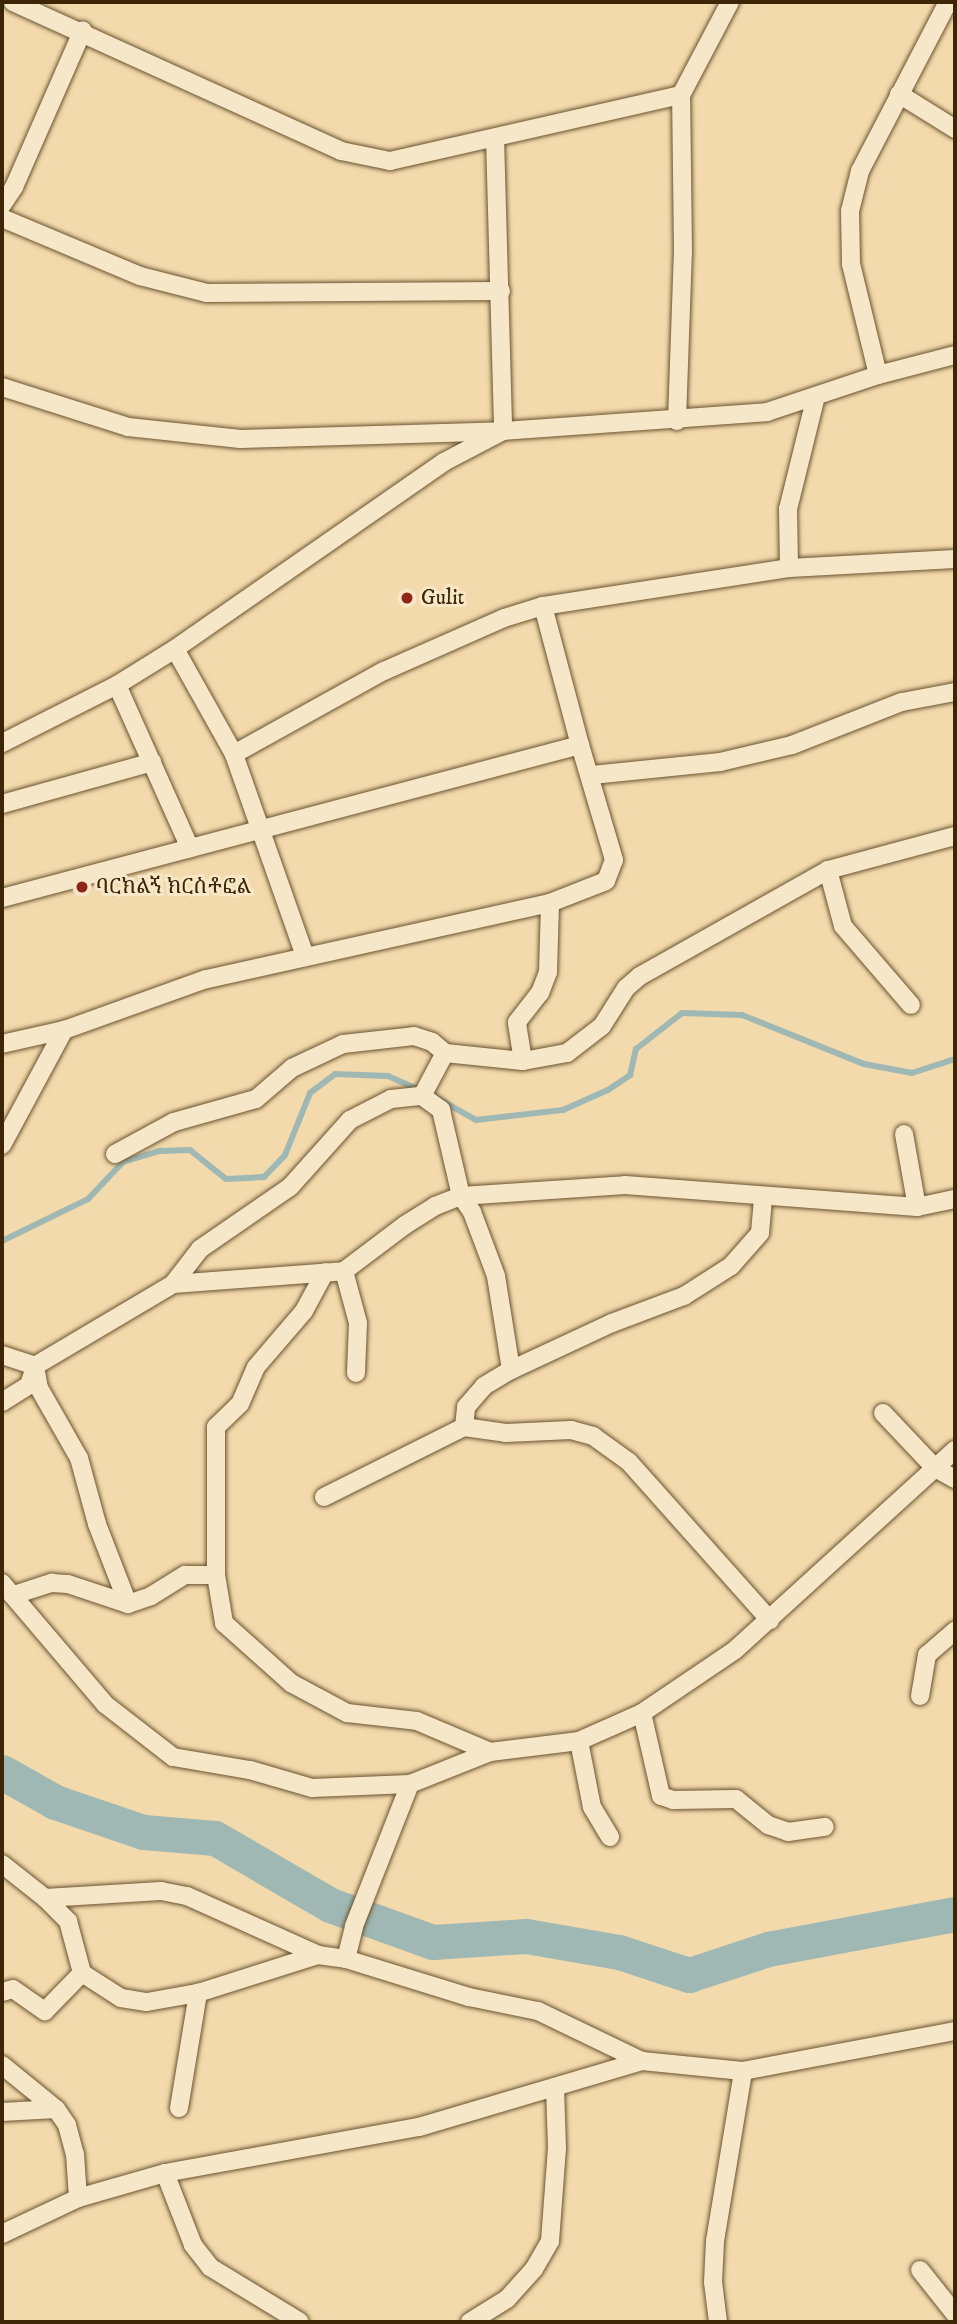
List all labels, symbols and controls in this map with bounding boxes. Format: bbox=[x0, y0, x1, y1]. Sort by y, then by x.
place label: Gulit bbox=[421, 585, 464, 611]
marker: Gulit bbox=[399, 590, 415, 606]
place label: ባርክልኝ ክርስቶፎል bbox=[96, 874, 251, 900]
marker: ባርክልኝ ክርስቶፎል bbox=[74, 879, 90, 895]

